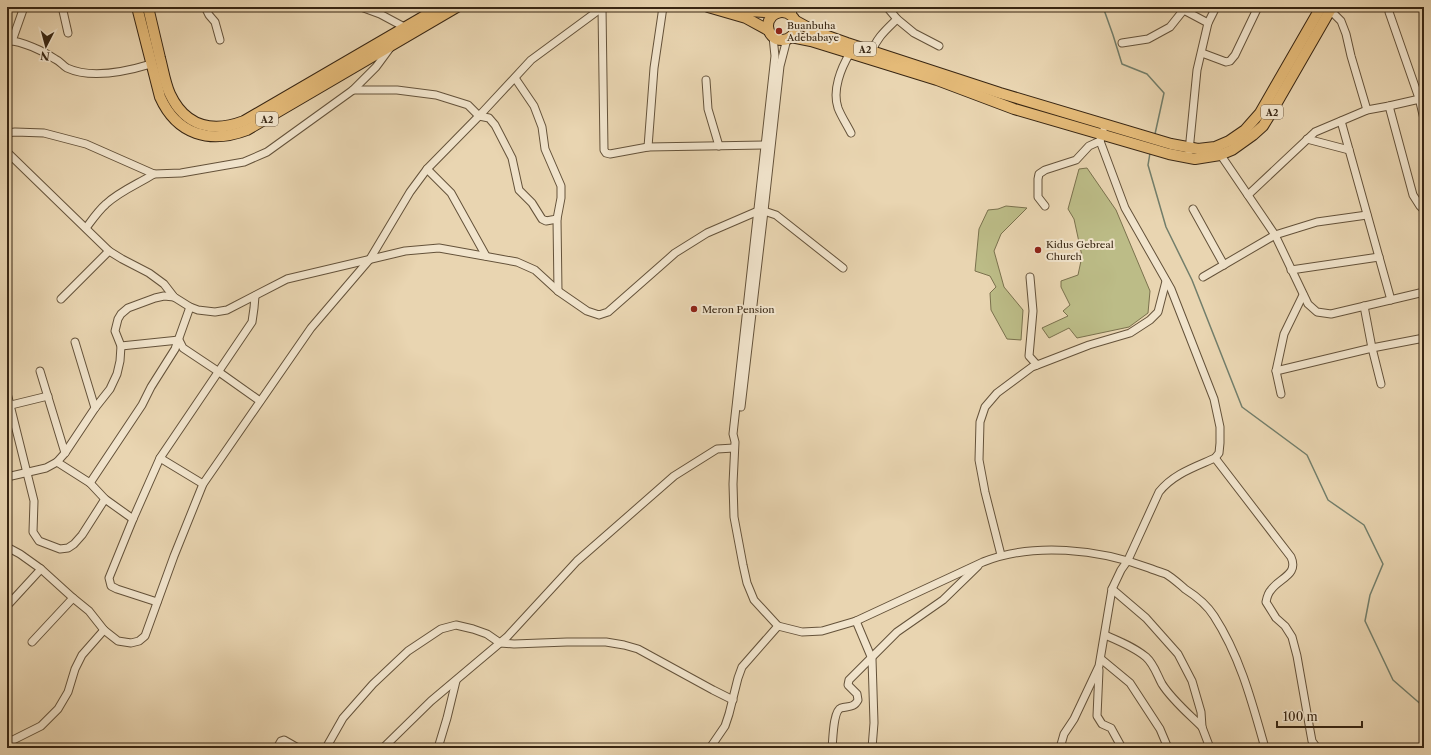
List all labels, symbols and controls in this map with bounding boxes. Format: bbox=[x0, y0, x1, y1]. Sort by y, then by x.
place label: Buanbuha Adebabaye bbox=[786, 19, 840, 44]
north arrow bbox=[26, 26, 66, 66]
marker: Buanbuha Adebabaye bbox=[774, 26, 784, 36]
road number: A2 bbox=[854, 42, 876, 56]
text: N bbox=[39, 48, 50, 63]
road number: A2 bbox=[1261, 105, 1283, 119]
road number: A2 bbox=[256, 112, 278, 126]
place label: Kidus Gebreal Church bbox=[1046, 238, 1114, 263]
marker: Kidus Gebreal Church bbox=[1033, 245, 1043, 255]
place label: Meron Pension bbox=[702, 303, 775, 316]
marker: Meron Pension bbox=[689, 304, 699, 314]
scale bar bbox=[1277, 703, 1362, 729]
text: 100 m bbox=[1283, 709, 1318, 724]

